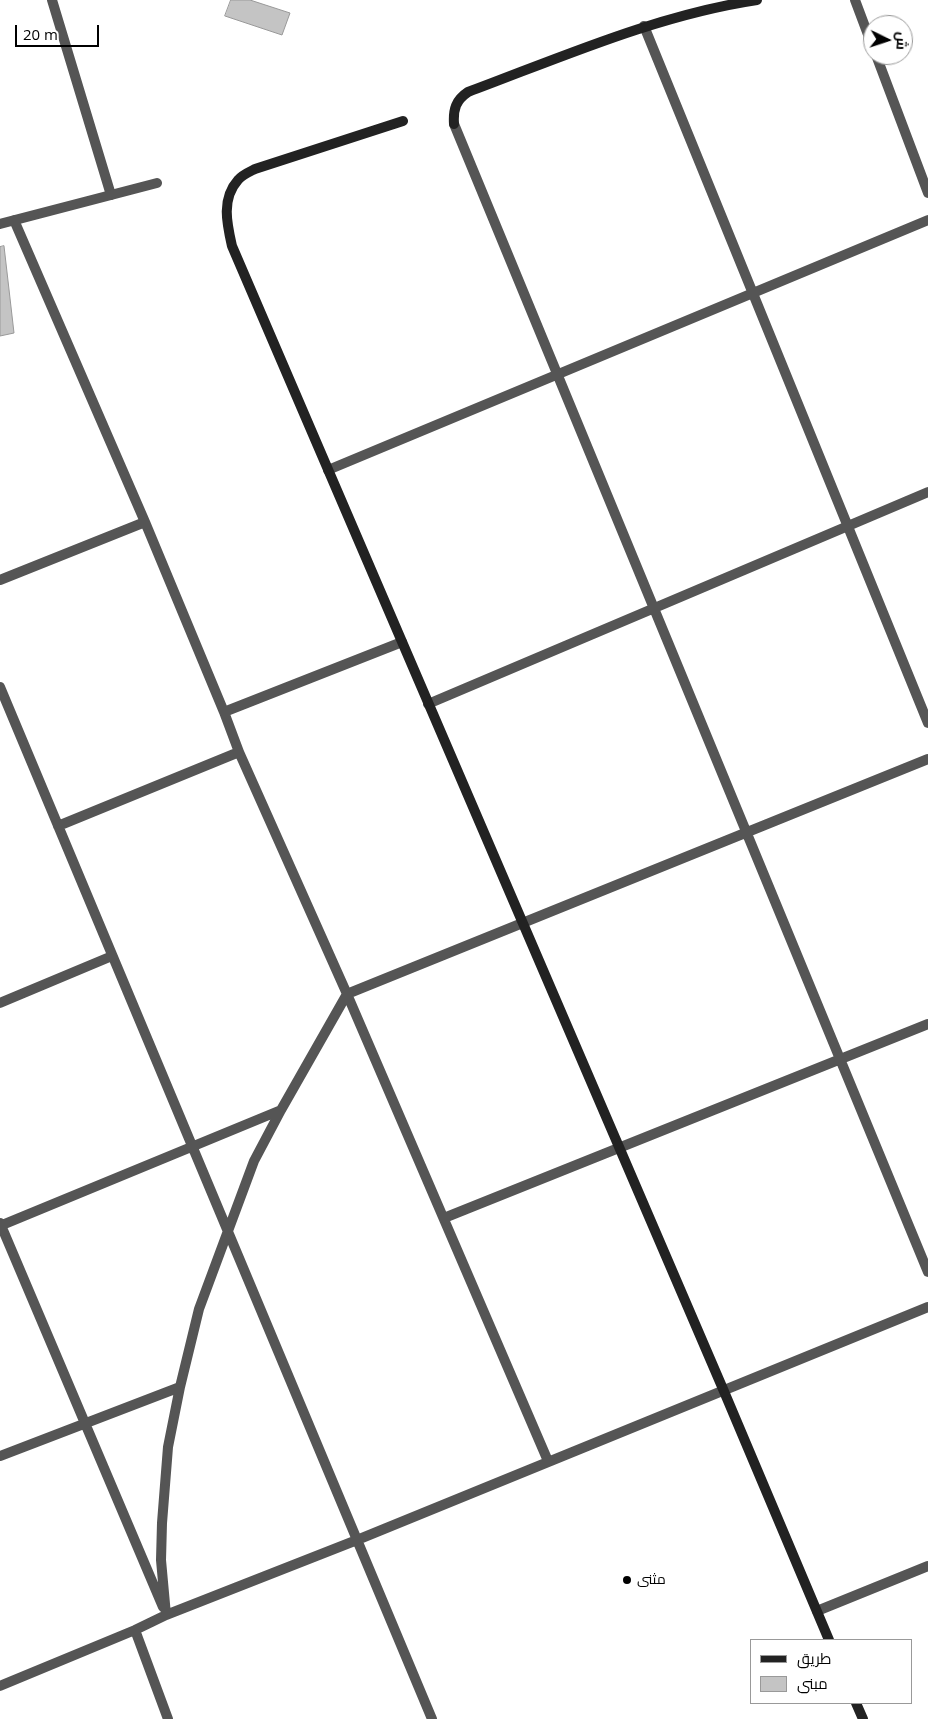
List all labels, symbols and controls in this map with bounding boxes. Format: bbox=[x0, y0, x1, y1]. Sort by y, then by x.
scale bar bbox=[18, 15, 101, 47]
north arrow bbox=[863, 15, 913, 65]
text: 20 m bbox=[23, 24, 58, 44]
text: ش bbox=[892, 31, 913, 51]
place label: مثنى bbox=[637, 1572, 666, 1588]
marker: مثنى bbox=[621, 1574, 633, 1586]
legend bbox=[750, 1639, 913, 1704]
text: طريق bbox=[797, 1648, 831, 1668]
text: مبنى bbox=[797, 1673, 828, 1693]

